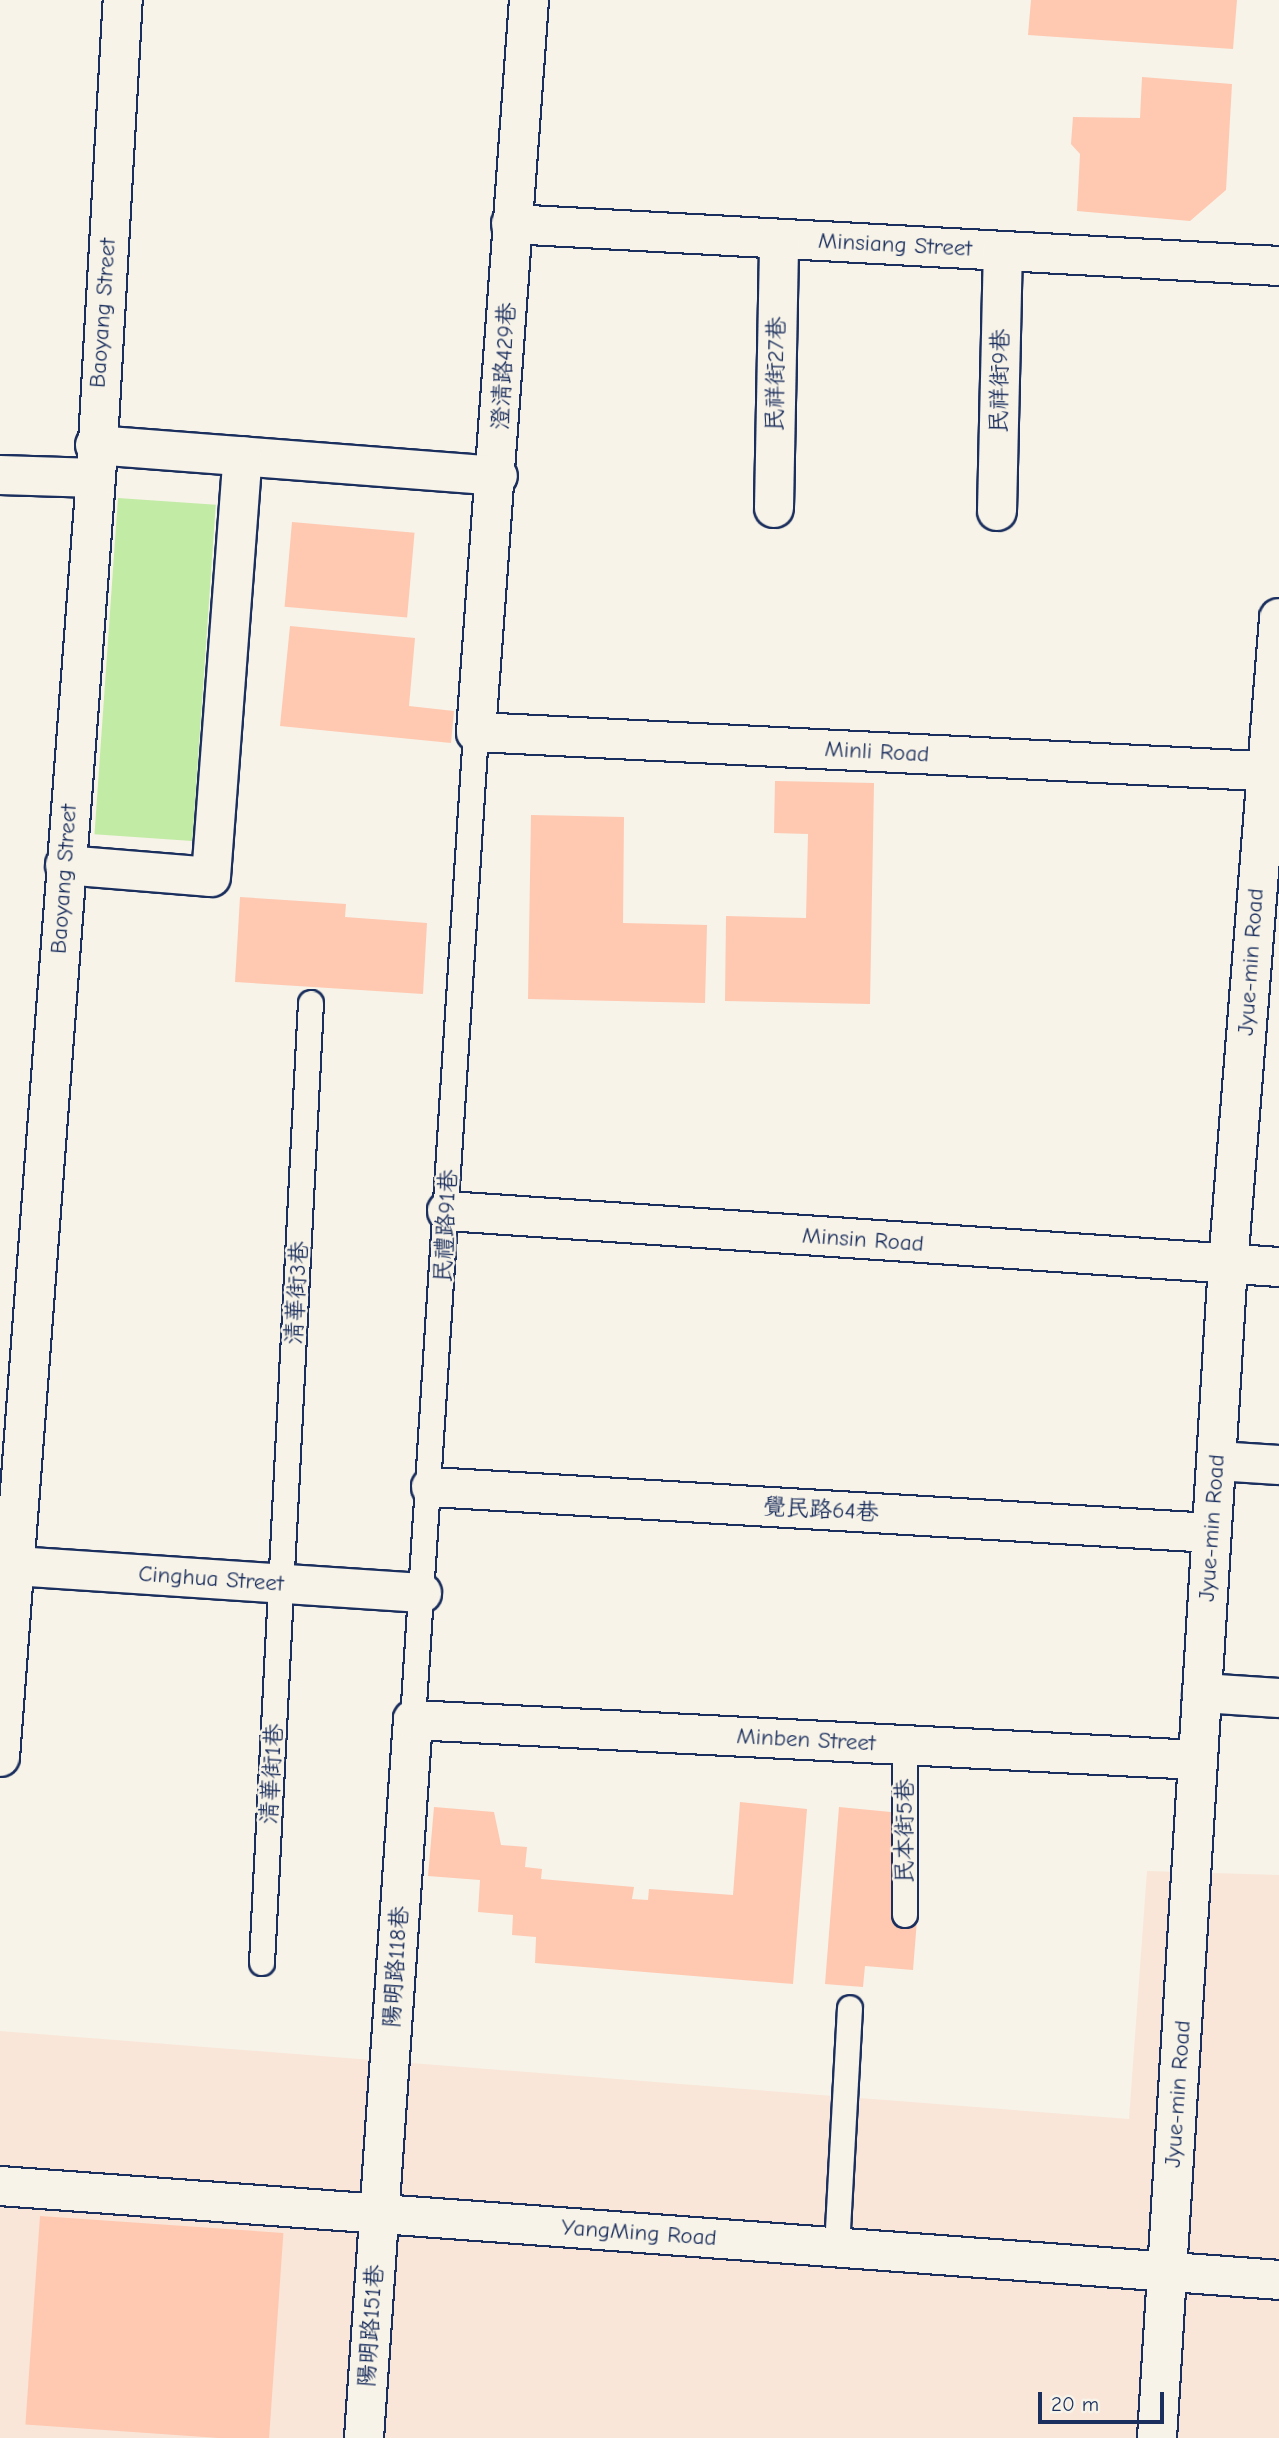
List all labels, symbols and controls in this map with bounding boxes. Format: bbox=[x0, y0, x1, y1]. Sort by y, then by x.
street label: Minsiang Street bbox=[817, 227, 973, 263]
street label: Baoyang Street bbox=[84, 237, 122, 389]
street label: 澄清路429巷 bbox=[487, 302, 521, 430]
street label: 民祥街27巷 bbox=[761, 316, 791, 432]
street label: 民祥街9巷 bbox=[985, 329, 1015, 433]
street label: Minli Road bbox=[824, 735, 930, 769]
street label: Baoyang Street bbox=[45, 803, 83, 955]
street label: Jyue-min Road bbox=[1232, 887, 1270, 1037]
street label: 民禮路91巷 bbox=[429, 1169, 463, 1283]
street label: Minsin Road bbox=[801, 1222, 925, 1258]
street label: 清華街3巷 bbox=[281, 1241, 313, 1345]
street label: Jyue-min Road bbox=[1193, 1453, 1231, 1603]
street label: 覺民路64巷 bbox=[763, 1493, 879, 1527]
street label: Cinghua Street bbox=[137, 1560, 285, 1598]
street label: 清華街1巷 bbox=[256, 1723, 288, 1825]
street label: Minben Street bbox=[736, 1723, 876, 1757]
street label: 民本街5巷 bbox=[891, 1779, 919, 1883]
street label: 陽明路118巷 bbox=[378, 1905, 414, 2029]
street label: Jyue-min Road bbox=[1159, 2019, 1197, 2169]
street label: YangMing Road bbox=[560, 2214, 718, 2252]
street label: 陽明路151巷 bbox=[353, 2264, 389, 2388]
scale bar bbox=[1041, 2378, 1167, 2422]
text: 20 m bbox=[1051, 2392, 1099, 2416]

